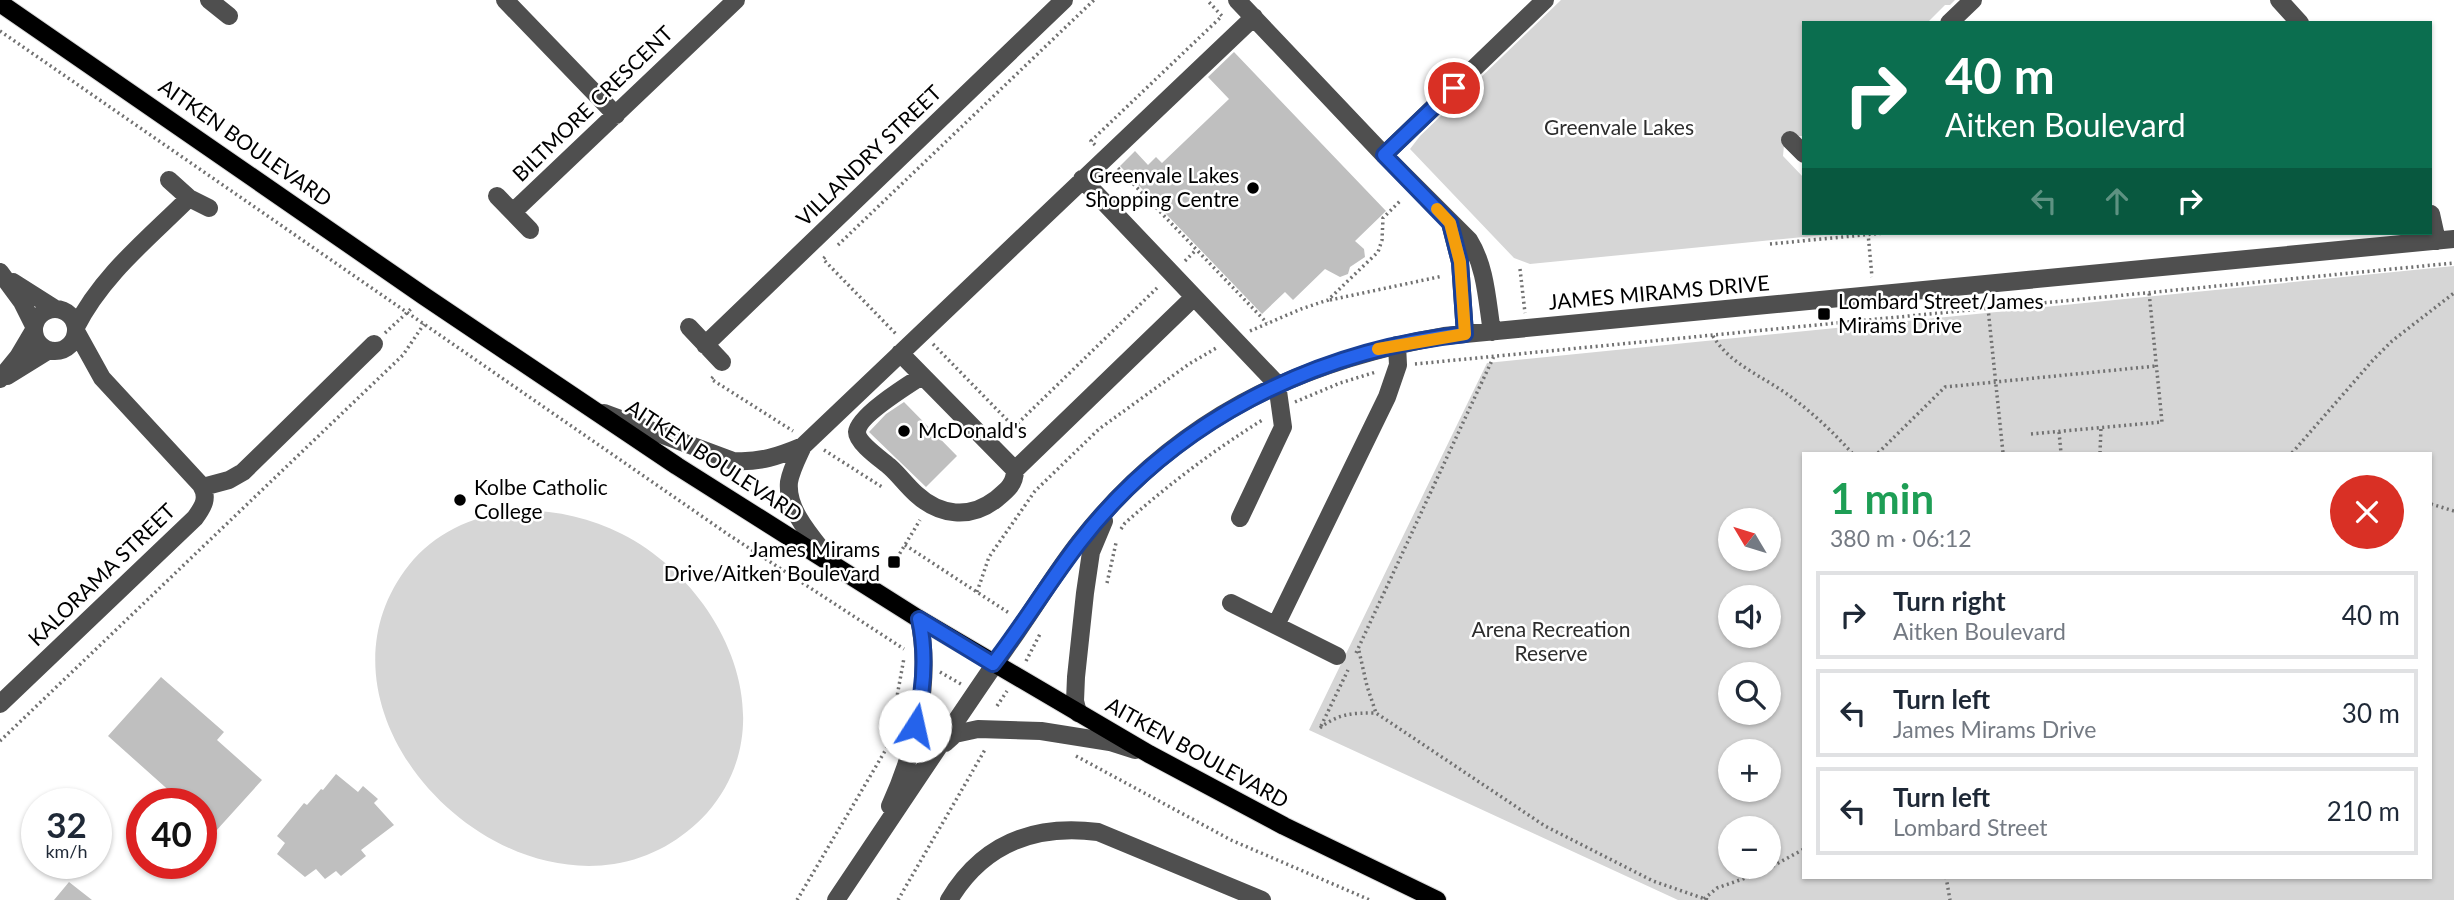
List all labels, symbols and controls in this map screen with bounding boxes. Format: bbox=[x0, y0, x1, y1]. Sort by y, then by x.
street label: BILTMORE CRESCENT bbox=[507, 20, 678, 186]
text: 40 m bbox=[1945, 46, 2055, 104]
icon: right bbox=[1830, 49, 1921, 140]
pin bbox=[1424, 58, 1484, 118]
icon: arrive bbox=[1435, 69, 1473, 107]
street label: AITKEN BOULEVARD bbox=[155, 73, 337, 211]
street label: VILLANDRY STREET bbox=[790, 79, 946, 231]
text: Aitken Boulevard bbox=[1945, 105, 2186, 144]
park label: Greenvale Lakes bbox=[1544, 114, 1694, 139]
place label: Greenvale Lakes Shopping Centre bbox=[1085, 162, 1239, 211]
marker: Greenvale Lakes Shopping Centre bbox=[1245, 180, 1261, 196]
icon: left bbox=[2025, 182, 2063, 220]
icon: ahead bbox=[2098, 182, 2136, 220]
icon: right bbox=[2171, 182, 2209, 220]
street label: JAMES MIRAMS DRIVE bbox=[1547, 269, 1770, 314]
place label: Lombard Street/James Mirams Drive bbox=[1838, 288, 2044, 337]
marker: Lombard Street/James Mirams Drive bbox=[1816, 306, 1832, 322]
street label: AITKEN BOULEVARD bbox=[622, 393, 808, 526]
place label: McDonald's bbox=[918, 417, 1027, 442]
marker: McDonald's bbox=[896, 423, 912, 439]
text: 1 min bbox=[1830, 473, 1934, 523]
place label: Kolbe Catholic College bbox=[474, 474, 608, 523]
button: close bbox=[2330, 475, 2404, 549]
marker: Kolbe Catholic College bbox=[452, 492, 468, 508]
street label: KALORAMA STREET bbox=[22, 497, 180, 650]
north arrow bbox=[1718, 508, 1782, 570]
map controls bbox=[1718, 508, 1781, 879]
text: 380 m · 06:12 bbox=[1830, 524, 1972, 552]
place label: James Mirams Drive/Aitken Boulevard bbox=[664, 536, 880, 585]
marker: James Mirams Drive/Aitken Boulevard bbox=[886, 554, 902, 570]
button: sound bbox=[1718, 585, 1781, 648]
text: Turn right bbox=[1893, 585, 2006, 617]
icon: right bbox=[1834, 596, 1872, 634]
text: 40 m bbox=[2342, 599, 2400, 631]
park label: Arena Recreation Reserve bbox=[1472, 616, 1630, 665]
text: Aitken Boulevard bbox=[1893, 617, 2066, 645]
button: search bbox=[1718, 662, 1781, 725]
text: Turn left bbox=[1893, 683, 1990, 715]
position arrow bbox=[878, 689, 952, 763]
street label: AITKEN BOULEVARD bbox=[1102, 691, 1293, 812]
icon: left bbox=[1834, 694, 1872, 732]
text: 30 m bbox=[2342, 697, 2400, 729]
text: James Mirams Drive bbox=[1893, 715, 2097, 743]
button: + bbox=[1718, 739, 1781, 802]
text: Turn left bbox=[1893, 781, 1990, 813]
speed limit sign: 40 bbox=[126, 788, 217, 879]
icon: left bbox=[1834, 792, 1872, 830]
text: 210 m bbox=[2327, 795, 2400, 827]
text: 32 bbox=[46, 803, 87, 845]
text: Lombard Street bbox=[1893, 813, 2048, 841]
button: − bbox=[1718, 816, 1781, 879]
text: km/h bbox=[45, 840, 88, 862]

